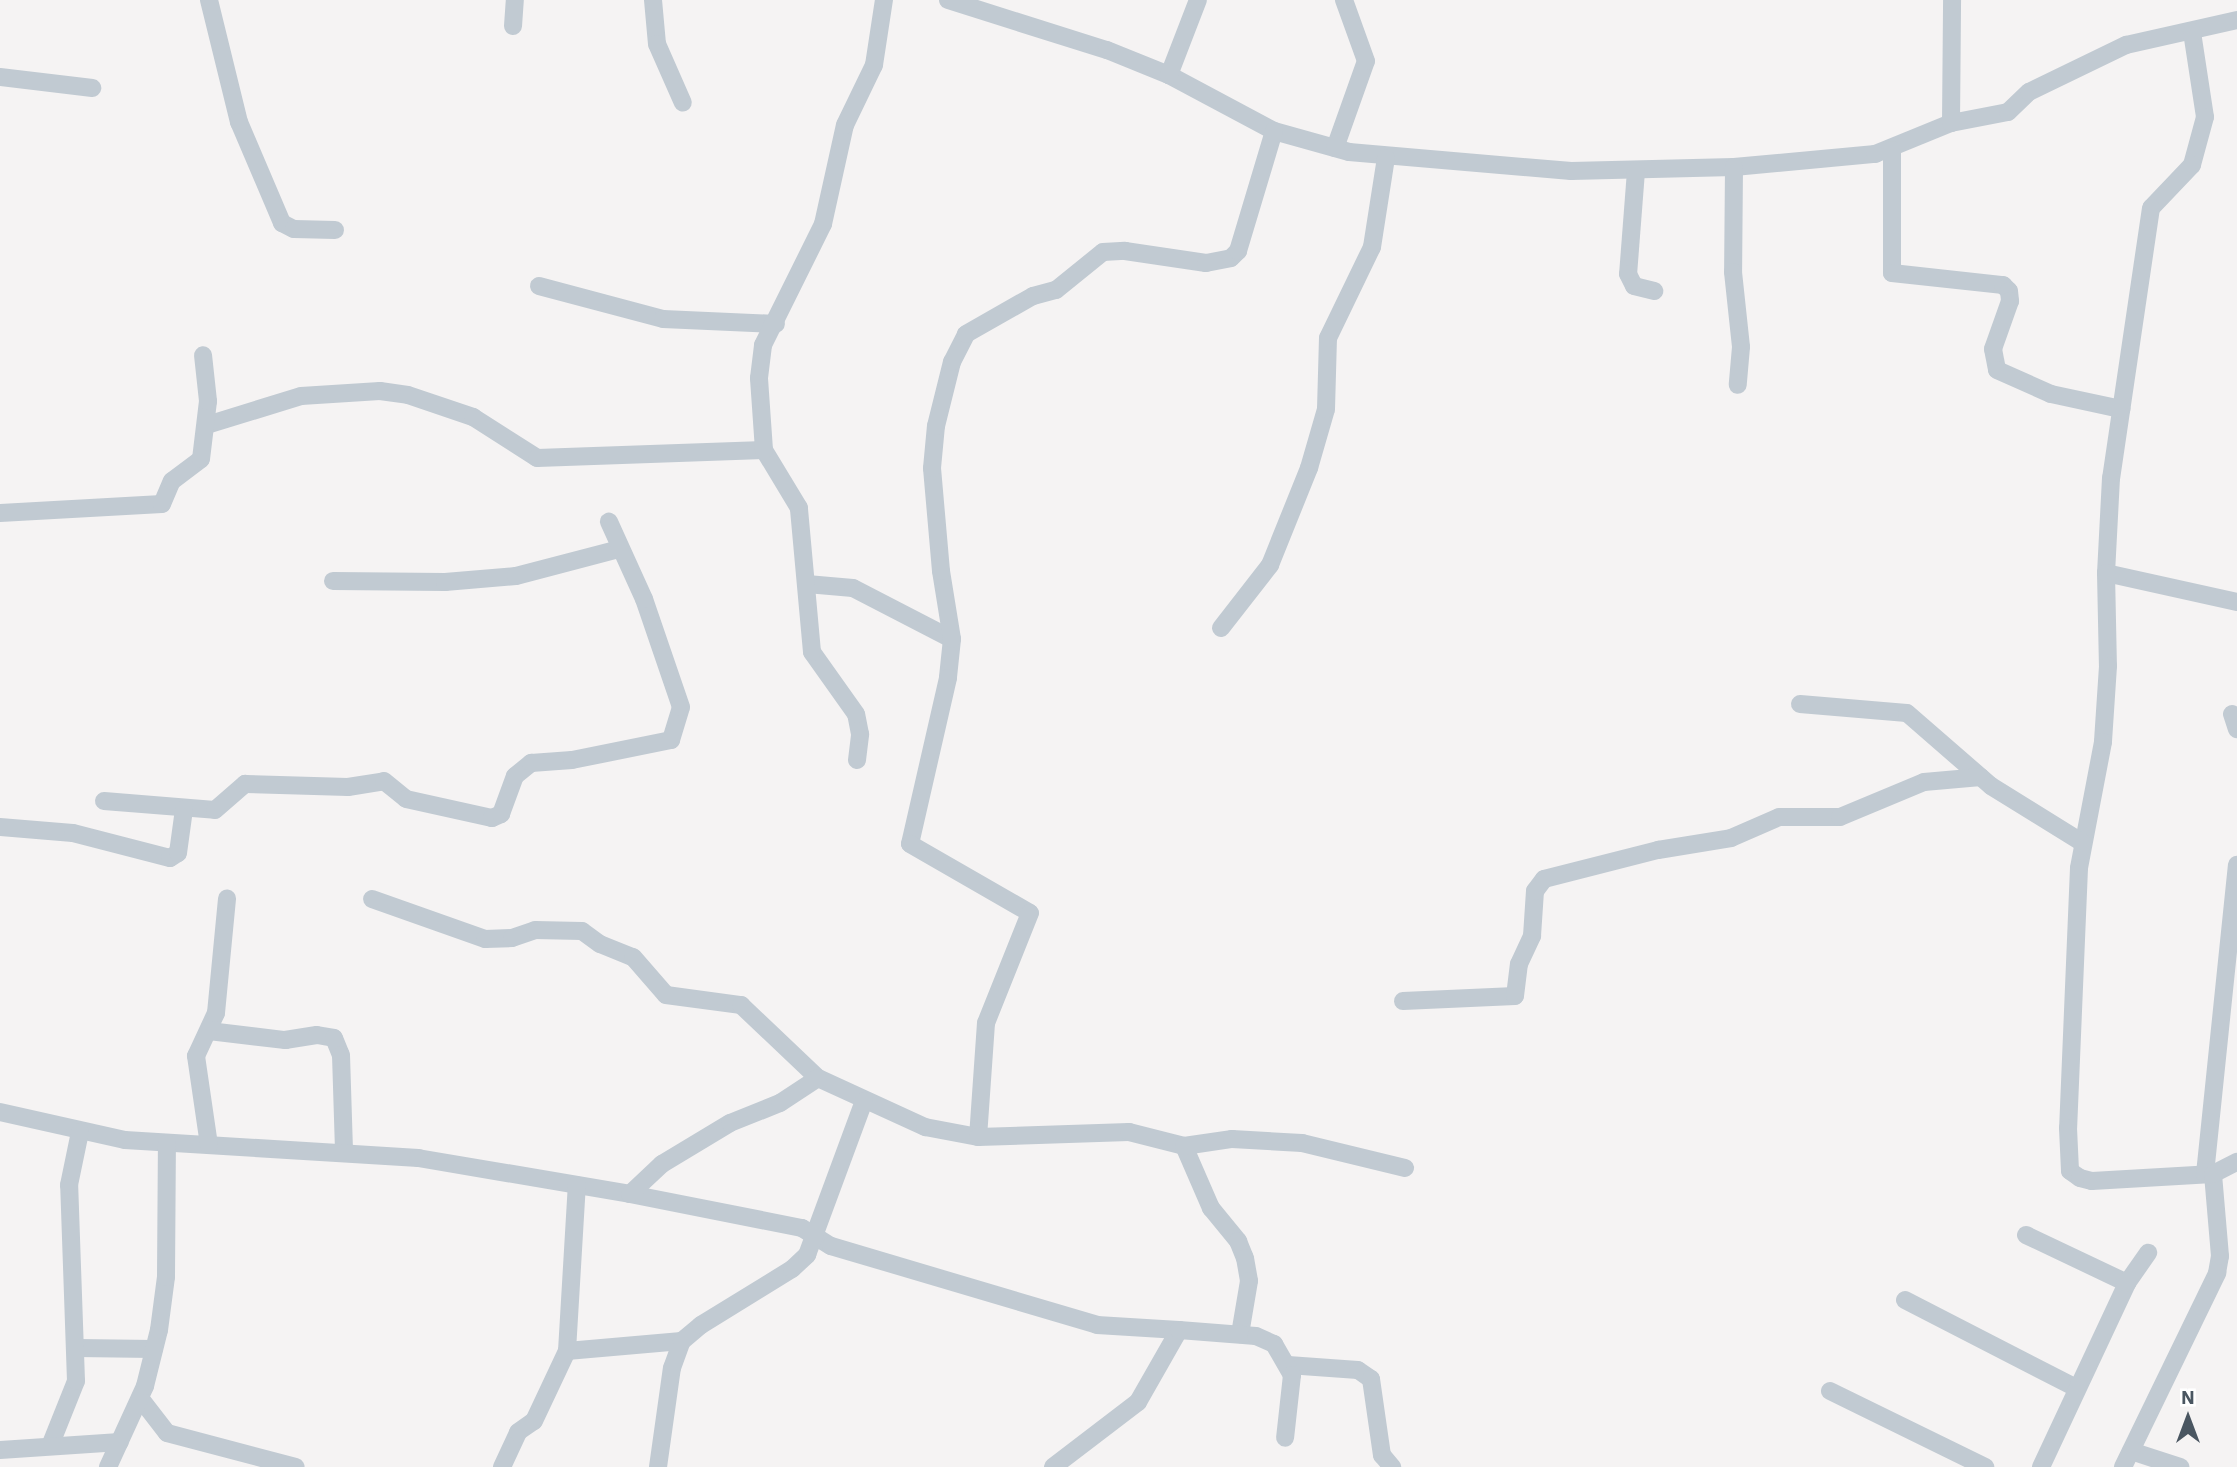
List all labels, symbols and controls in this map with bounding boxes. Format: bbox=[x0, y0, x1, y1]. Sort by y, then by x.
north arrow bbox=[2153, 1383, 2223, 1453]
text: N bbox=[2181, 1385, 2195, 1409]

